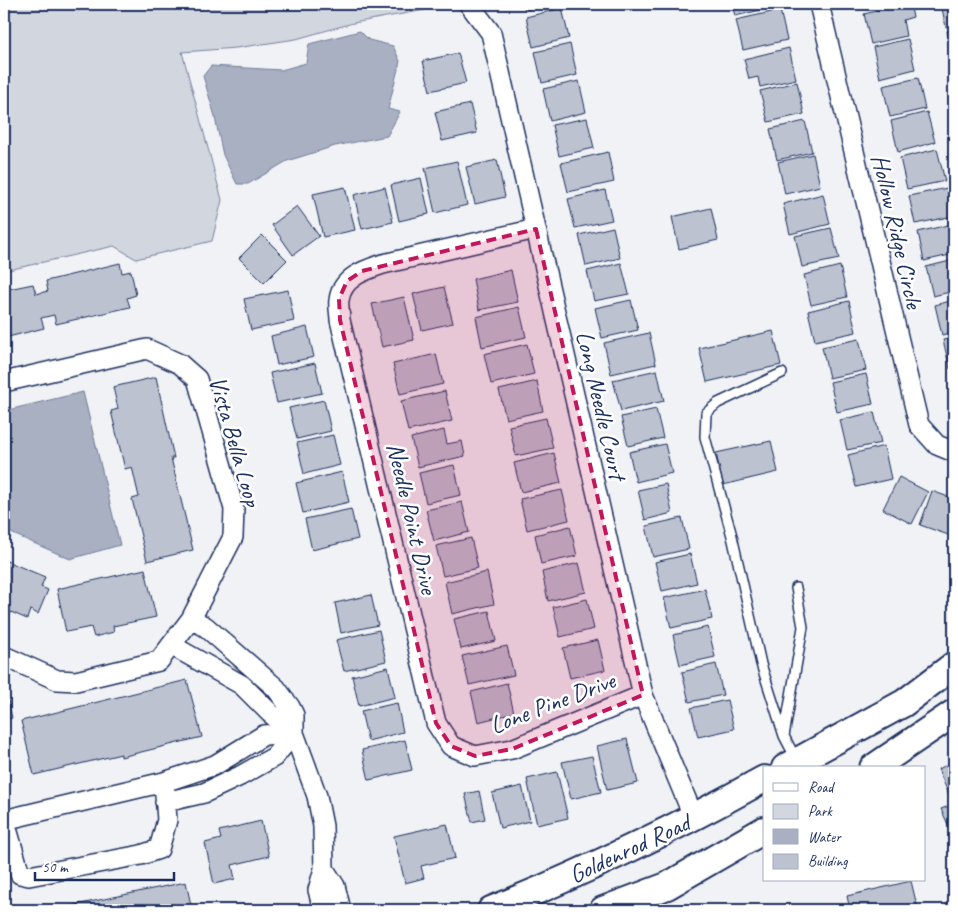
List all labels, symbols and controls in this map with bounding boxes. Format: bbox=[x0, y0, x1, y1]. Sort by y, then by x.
street label: Hollow Ridge Circle bbox=[864, 151, 931, 313]
street label: Long Needle Court bbox=[568, 328, 634, 486]
street label: Vista Bella Loop bbox=[201, 373, 269, 512]
street label: Needle Point Drive bbox=[379, 440, 445, 599]
street label: Lone Pine Drive bbox=[485, 664, 621, 741]
legend bbox=[763, 766, 926, 882]
text: Road bbox=[808, 778, 835, 797]
text: Park bbox=[808, 802, 833, 821]
street label: Goldenrod Road bbox=[564, 806, 698, 891]
text: Water bbox=[808, 828, 842, 847]
scale bar bbox=[35, 849, 174, 881]
text: Building bbox=[808, 852, 848, 871]
text: 50 m bbox=[42, 858, 69, 877]

